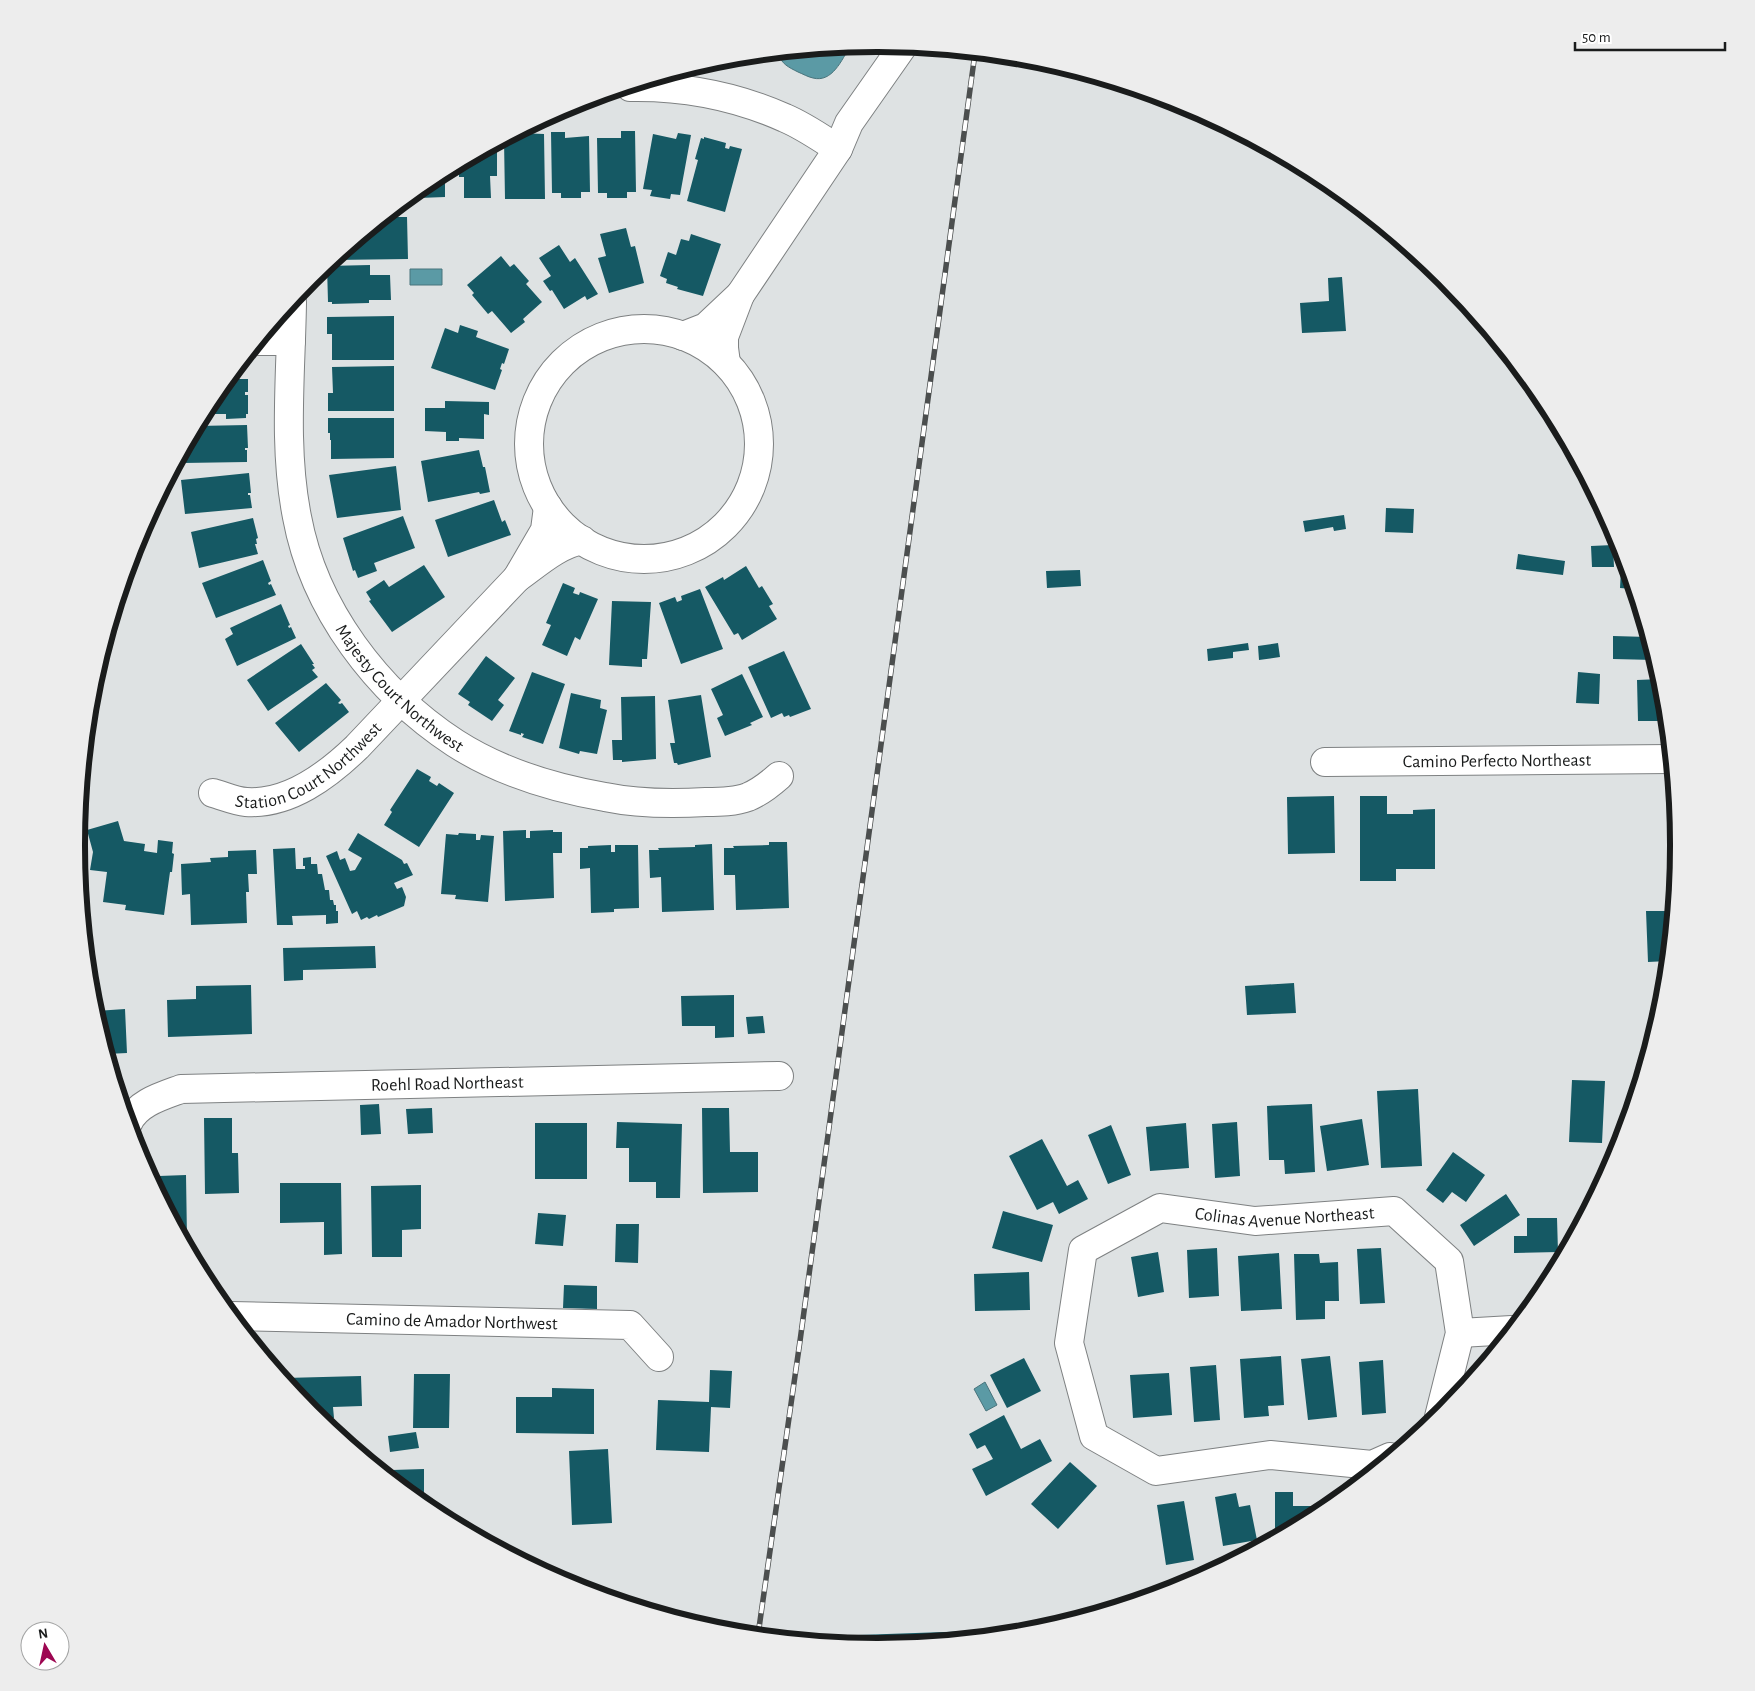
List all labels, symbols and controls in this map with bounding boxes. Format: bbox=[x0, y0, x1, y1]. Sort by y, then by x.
scale bar bbox=[1575, 20, 1725, 52]
text: 50 m bbox=[1582, 30, 1611, 45]
street label: Majesty Court Northwest bbox=[332, 621, 466, 756]
street label: Station Court Northwest bbox=[233, 719, 386, 812]
street label: Camino Perfecto Northeast bbox=[1403, 752, 1592, 771]
street label: Roehl Road Northeast bbox=[371, 1074, 524, 1095]
street label: Colinas Avenue Northeast bbox=[1194, 1204, 1375, 1232]
street label: Camino de Amador Northwest bbox=[346, 1311, 558, 1333]
north arrow bbox=[20, 1621, 70, 1671]
text: N bbox=[37, 1626, 49, 1642]

